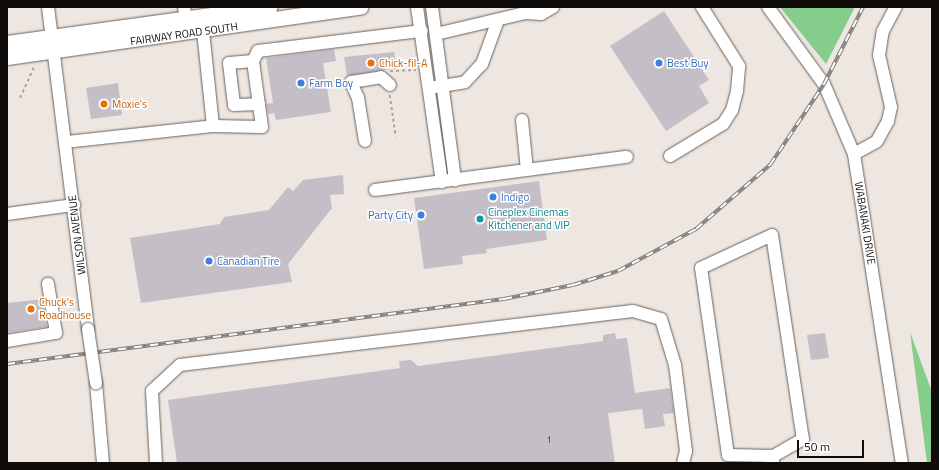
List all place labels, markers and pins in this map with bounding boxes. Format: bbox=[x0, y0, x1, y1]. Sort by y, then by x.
place label: Chick-fil-A bbox=[379, 56, 428, 70]
place label: Best Buy bbox=[667, 56, 709, 70]
marker: Chick-fil-A bbox=[366, 58, 376, 68]
marker: Best Buy bbox=[654, 58, 664, 68]
place label: Farm Boy bbox=[309, 76, 353, 90]
marker: Farm Boy bbox=[296, 78, 306, 88]
place label: Moxie's bbox=[112, 97, 147, 111]
marker: Moxie's bbox=[99, 99, 109, 109]
place label: Indigo bbox=[501, 190, 529, 204]
marker: Indigo bbox=[488, 192, 498, 202]
place label: Cineplex Cinemas Kitchener and VIP bbox=[488, 206, 570, 232]
place label: Party City bbox=[368, 208, 413, 222]
marker: Party City bbox=[416, 210, 426, 220]
marker: Cineplex Cinemas Kitchener and VIP bbox=[475, 214, 485, 224]
place label: Canadian Tire bbox=[217, 254, 279, 268]
marker: Canadian Tire bbox=[204, 256, 214, 266]
place label: Chuck's Roadhouse bbox=[39, 296, 91, 322]
marker: Chuck's Roadhouse bbox=[26, 304, 36, 314]

